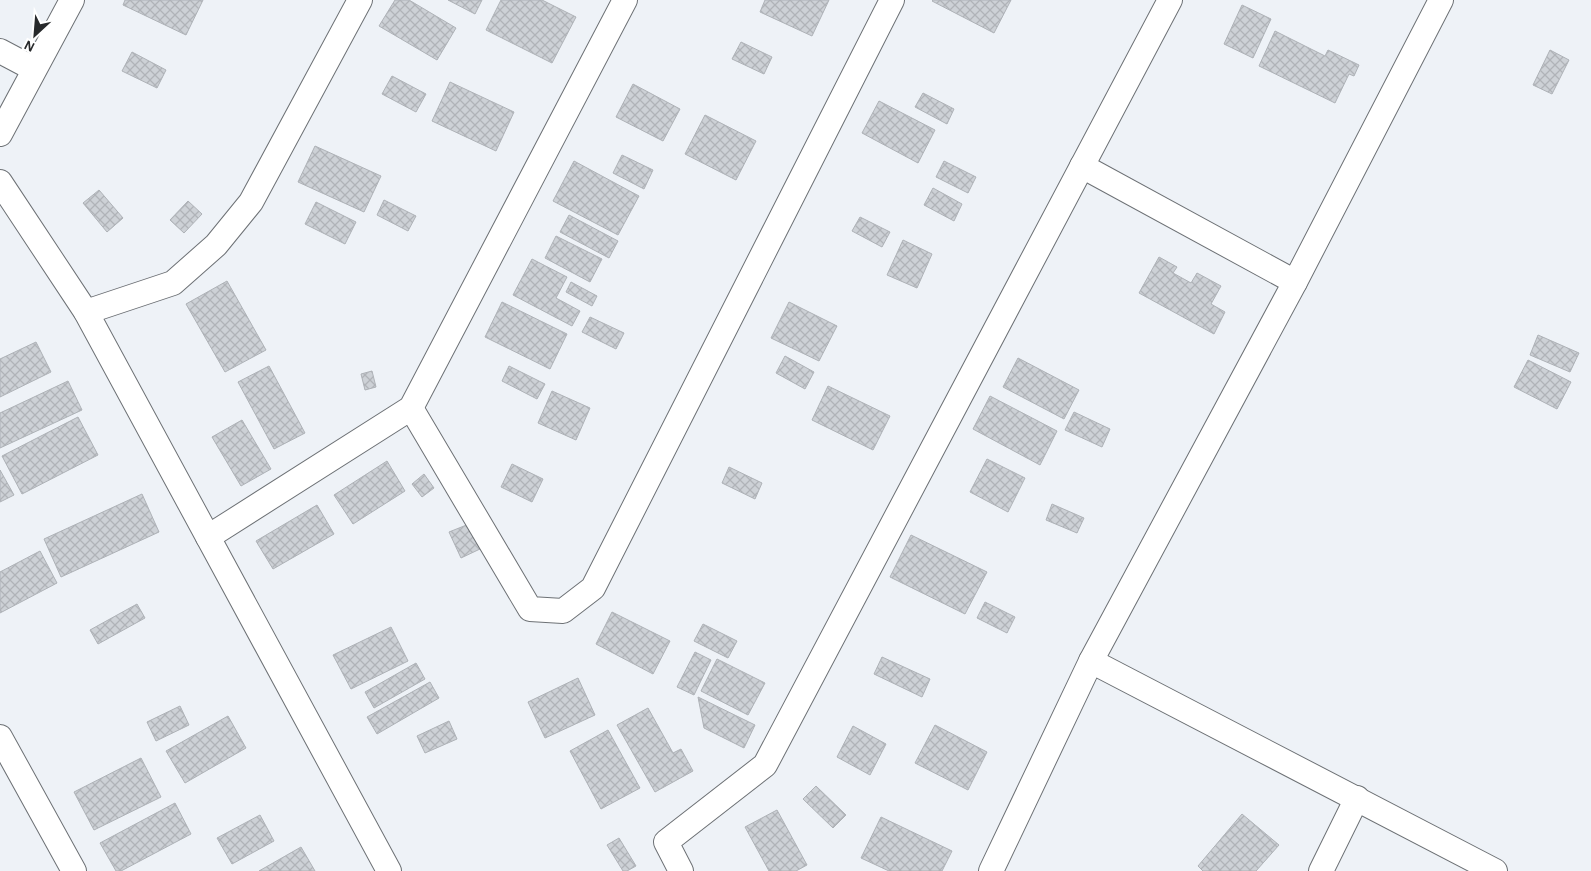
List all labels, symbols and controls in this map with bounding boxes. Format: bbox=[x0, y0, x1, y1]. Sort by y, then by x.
north arrow bbox=[10, 10, 60, 60]
text: N bbox=[22, 37, 37, 54]

